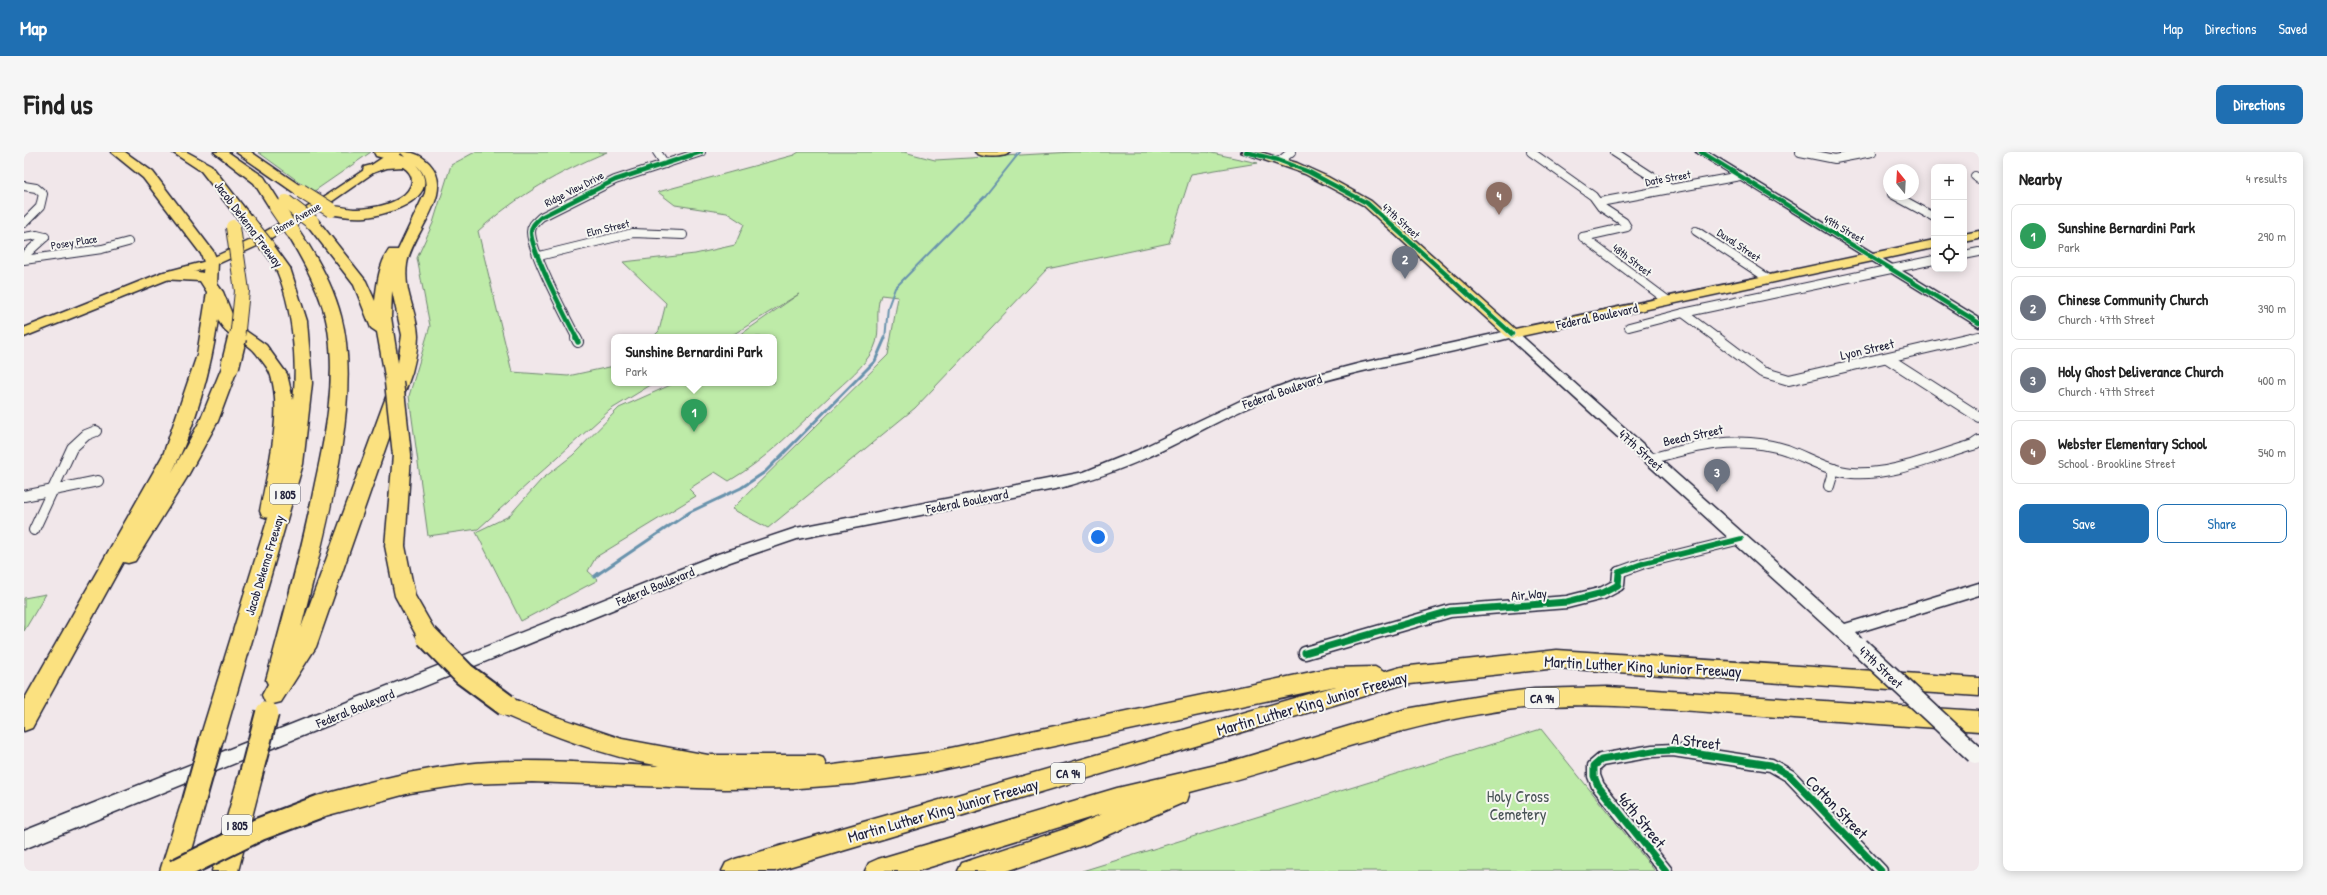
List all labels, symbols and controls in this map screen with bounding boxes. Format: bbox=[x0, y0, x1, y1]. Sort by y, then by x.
text: Map bbox=[20, 15, 47, 41]
text: Map bbox=[2163, 19, 2183, 38]
text: Directions bbox=[2205, 19, 2256, 38]
text: Saved bbox=[2278, 19, 2307, 38]
text: Find us bbox=[24, 85, 93, 123]
button: Directions bbox=[2216, 85, 2303, 124]
north arrow bbox=[1883, 164, 1919, 200]
map controls bbox=[1931, 164, 1967, 272]
button: + bbox=[1931, 164, 1967, 200]
street label: Date Street bbox=[1644, 167, 1692, 189]
text: Nearby bbox=[2019, 167, 2062, 190]
street label: Ridge View Drive bbox=[542, 168, 607, 210]
text: 4 results bbox=[2246, 169, 2287, 187]
street label: Jacob Dekema Freeway bbox=[210, 177, 288, 271]
pin: 4 bbox=[1486, 182, 1512, 215]
street label: Home Avenue bbox=[271, 199, 323, 237]
street label: 47th Street bbox=[1379, 200, 1423, 242]
button: − bbox=[1931, 200, 1967, 236]
street label: 49th Street bbox=[1821, 212, 1867, 246]
street label: Elm Street bbox=[585, 216, 631, 240]
text: Sunshine Bernardini Park bbox=[2058, 217, 2195, 238]
street label: Duval Street bbox=[1715, 225, 1764, 265]
text: 1 bbox=[2031, 227, 2035, 245]
text: 290 m bbox=[2257, 227, 2286, 245]
street label: Posey Place bbox=[50, 231, 99, 253]
button: locate bbox=[1931, 236, 1967, 272]
text: Park bbox=[2058, 238, 2080, 256]
street label: 48th Street bbox=[1610, 241, 1655, 279]
pin: 2 bbox=[1392, 246, 1418, 279]
text: Chinese Community Church bbox=[2058, 289, 2208, 310]
street label: Federal Boulevard bbox=[1554, 299, 1639, 334]
text: 2 bbox=[2030, 299, 2036, 317]
text: 390 m bbox=[2258, 299, 2286, 317]
text: Church · 47th Street bbox=[2058, 310, 2154, 328]
popup bbox=[611, 334, 777, 386]
street label: Lyon Street bbox=[1838, 334, 1896, 364]
text: Sunshine Bernardini Park bbox=[626, 341, 762, 362]
text: Holy Ghost Deliverance Church bbox=[2058, 361, 2223, 382]
text: Park bbox=[626, 362, 647, 380]
street label: Federal Boulevard bbox=[1239, 369, 1324, 413]
text: 3 bbox=[2030, 371, 2036, 389]
text: 400 m bbox=[2258, 371, 2286, 389]
text: Church · 47th Street bbox=[2058, 382, 2154, 400]
pin: 1 bbox=[681, 399, 707, 432]
street label: Beech Street bbox=[1661, 420, 1725, 450]
street label: 47th Street bbox=[1615, 425, 1668, 475]
text: Webster Elementary School bbox=[2058, 433, 2207, 454]
text: 4 bbox=[2031, 443, 2035, 461]
text: 540 m bbox=[2258, 443, 2286, 461]
text: School · Brookline Street bbox=[2058, 454, 2175, 472]
pin: 3 bbox=[1704, 459, 1730, 492]
road number: I 805 bbox=[270, 484, 300, 504]
street label: Federal Boulevard bbox=[924, 484, 1009, 518]
button: Save bbox=[2019, 504, 2149, 543]
button: Share bbox=[2157, 504, 2287, 543]
street label: Jacob Dekema Freeway bbox=[240, 512, 288, 617]
your location bbox=[1088, 527, 1108, 547]
street label: Federal Boulevard bbox=[612, 562, 697, 610]
street label: Air Way bbox=[1510, 583, 1548, 605]
street label: 47th Street bbox=[1855, 642, 1907, 693]
street label: Martin Luther King Junior Freeway bbox=[1544, 650, 1742, 682]
street label: Martin Luther King Junior Freeway bbox=[1214, 665, 1410, 741]
street label: Federal Boulevard bbox=[312, 684, 397, 732]
road number: CA 94 bbox=[1525, 688, 1559, 708]
street label: A Street bbox=[1670, 727, 1722, 755]
road number: CA 94 bbox=[1051, 763, 1085, 783]
street label: Cotton Street bbox=[1801, 770, 1873, 844]
street label: Martin Luther King Junior Freeway bbox=[845, 772, 1041, 848]
park label: Holy Cross Cemetery bbox=[1487, 785, 1549, 825]
street label: 46th Street bbox=[1613, 788, 1671, 853]
road number: I 805 bbox=[222, 815, 252, 835]

